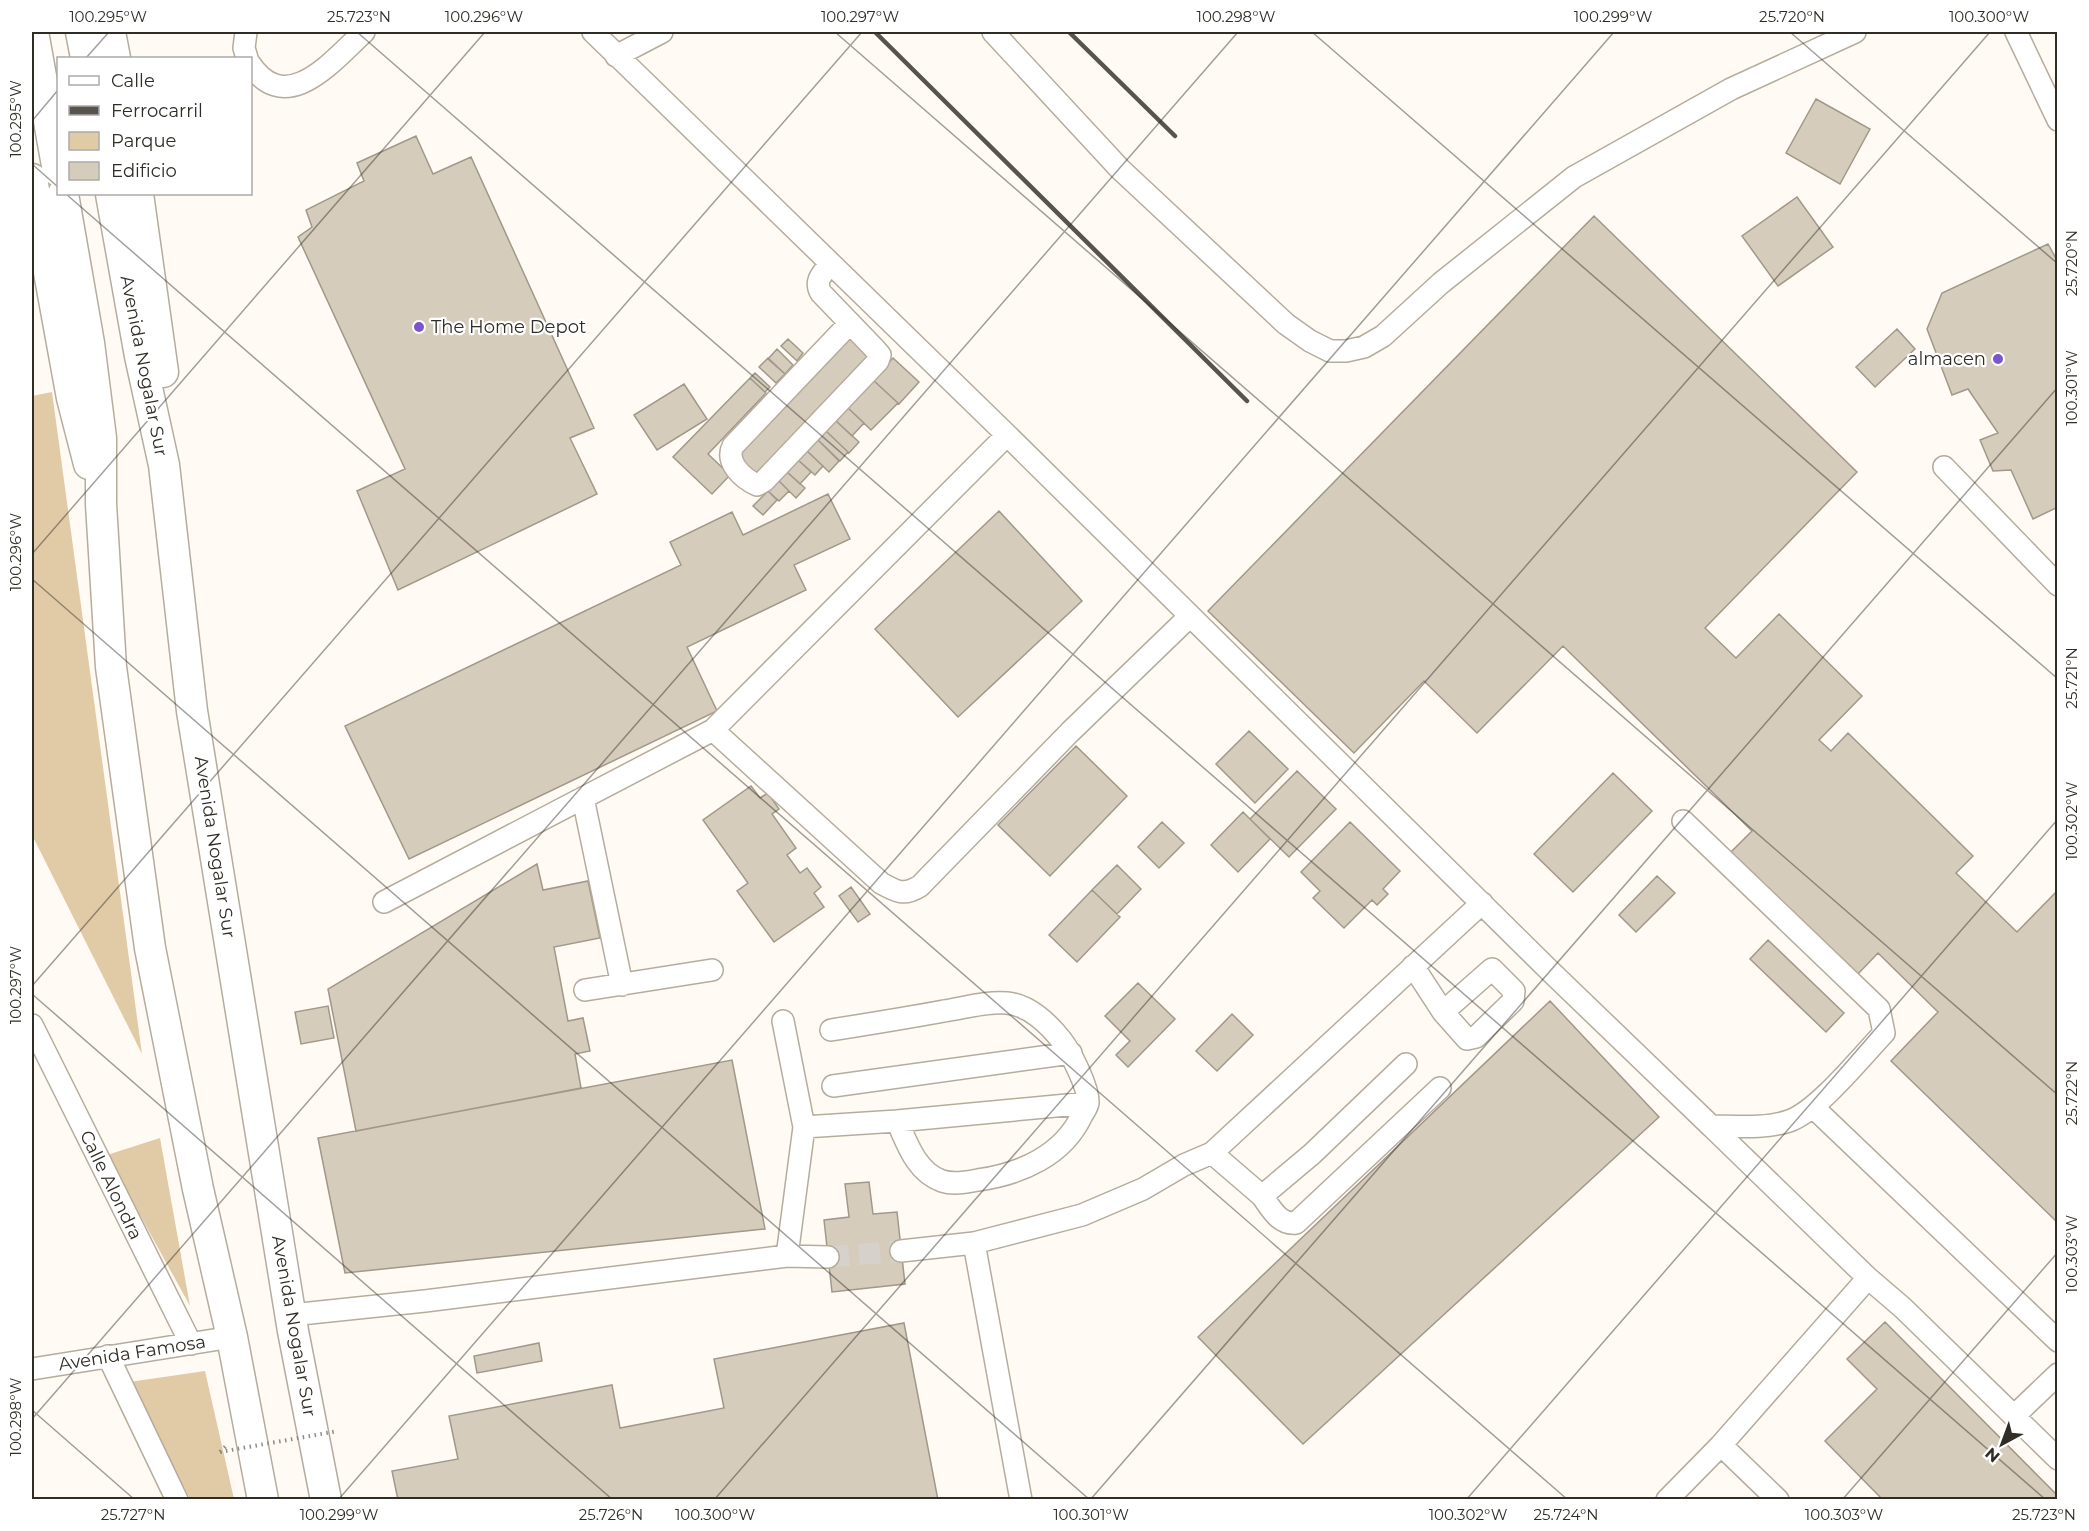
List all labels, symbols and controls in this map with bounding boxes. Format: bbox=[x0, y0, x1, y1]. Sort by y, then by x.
text: 100.295°W bbox=[69, 7, 147, 26]
text: 25.723°N bbox=[327, 7, 391, 26]
text: 100.296°W bbox=[445, 7, 523, 26]
text: 100.297°W bbox=[821, 7, 899, 26]
text: 100.298°W bbox=[1196, 7, 1276, 26]
text: 100.299°W bbox=[1574, 7, 1653, 26]
text: 25.720°N bbox=[1759, 7, 1825, 26]
text: 100.300°W bbox=[1949, 7, 2029, 26]
legend bbox=[57, 57, 252, 195]
text: Calle bbox=[111, 70, 155, 92]
text: 100.295°W bbox=[6, 80, 25, 158]
text: Ferrocarril bbox=[111, 100, 203, 122]
text: Parque bbox=[111, 130, 177, 152]
text: Edificio bbox=[111, 160, 177, 182]
text: 25.720°N bbox=[2062, 230, 2081, 296]
street label: Avenida Nogalar Sur bbox=[116, 274, 172, 458]
place label: The Home Depot bbox=[431, 316, 586, 338]
marker: The Home Depot bbox=[412, 320, 426, 334]
place label: almacen bbox=[1908, 348, 1986, 370]
text: 100.301°W bbox=[2062, 350, 2081, 426]
marker: almacen bbox=[1991, 352, 2005, 366]
text: 100.296°W bbox=[6, 513, 25, 591]
text: 25.721°N bbox=[2062, 647, 2081, 709]
street label: Avenida Nogalar Sur bbox=[190, 754, 240, 940]
text: 100.302°W bbox=[2062, 781, 2081, 860]
text: 100.297°W bbox=[6, 946, 25, 1024]
text: 25.722°N bbox=[2062, 1061, 2081, 1125]
street label: Calle Alondra bbox=[75, 1127, 147, 1243]
text: 100.303°W bbox=[2062, 1215, 2081, 1293]
street label: Avenida Nogalar Sur bbox=[267, 1233, 321, 1419]
street label: Avenida Famosa bbox=[57, 1330, 207, 1376]
text: 100.298°W bbox=[6, 1377, 25, 1457]
north arrow bbox=[1972, 1414, 2032, 1474]
text: N bbox=[1981, 1444, 2004, 1466]
text: 25.727°N bbox=[101, 1505, 165, 1524]
text: 100.299°W bbox=[300, 1505, 379, 1524]
text: 25.726°N bbox=[579, 1505, 643, 1524]
text: 100.300°W bbox=[675, 1505, 755, 1524]
text: 100.301°W bbox=[1053, 1505, 1129, 1524]
text: 100.302°W bbox=[1429, 1505, 1508, 1524]
text: 25.724°N bbox=[1534, 1505, 1598, 1524]
text: 100.303°W bbox=[1805, 1505, 1883, 1524]
text: 25.723°N bbox=[2012, 1505, 2076, 1524]

